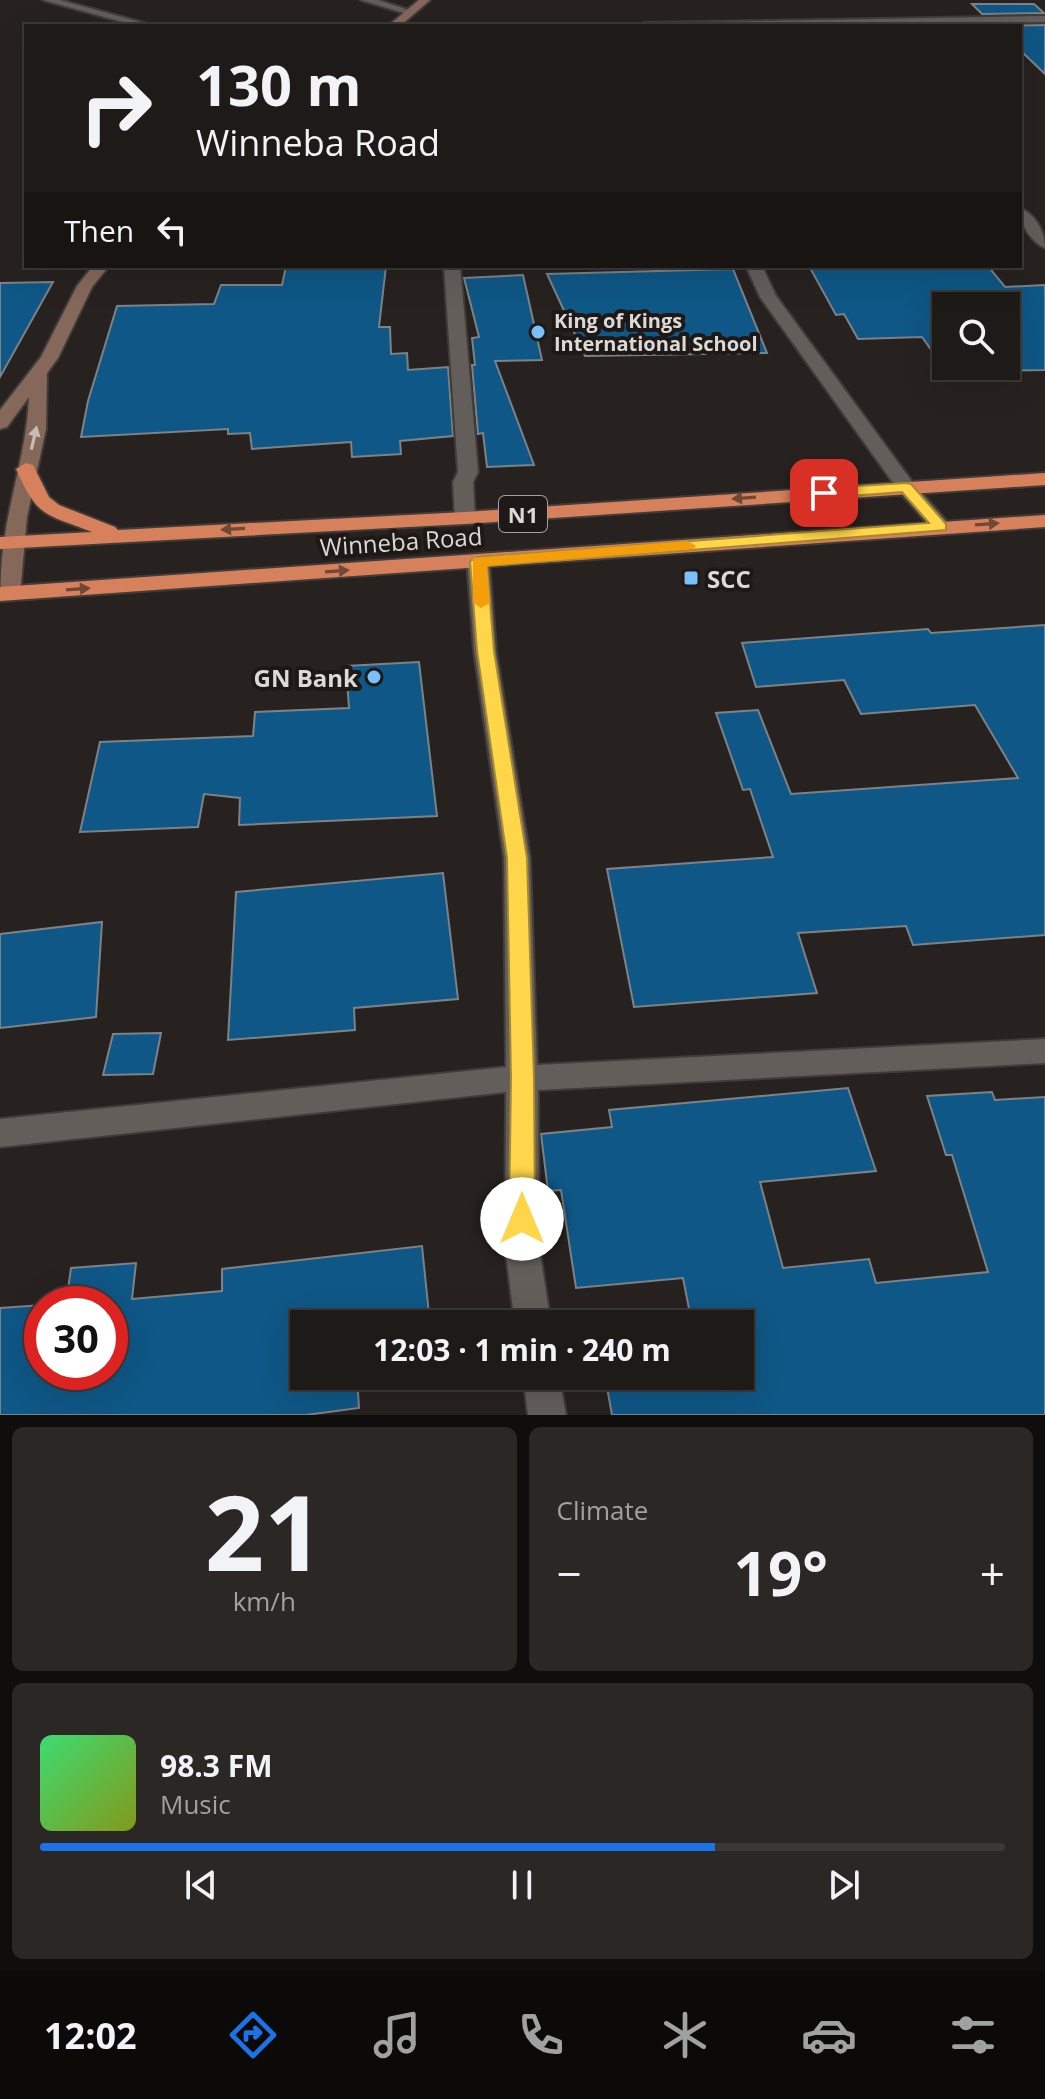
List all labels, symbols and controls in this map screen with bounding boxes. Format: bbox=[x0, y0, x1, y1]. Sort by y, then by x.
text: 130 m bbox=[196, 46, 362, 122]
icon: right bbox=[64, 56, 168, 160]
text: Winneba Road bbox=[196, 118, 440, 167]
icon: left bbox=[150, 208, 194, 252]
text: Then bbox=[64, 210, 134, 251]
map controls bbox=[932, 292, 1020, 380]
button: search bbox=[932, 292, 1020, 380]
place label: King of Kings International School bbox=[554, 307, 758, 357]
marker: King of Kings International School bbox=[529, 323, 547, 341]
one-way arrow bbox=[28, 425, 41, 450]
pin bbox=[790, 459, 858, 527]
icon: arrive bbox=[802, 471, 846, 515]
one-way arrow bbox=[731, 492, 756, 505]
road number: N1 bbox=[499, 496, 547, 532]
one-way arrow bbox=[975, 517, 1000, 530]
street label: Winneba Road bbox=[319, 519, 483, 563]
one-way arrow bbox=[220, 523, 245, 536]
place label: SCC bbox=[707, 562, 751, 595]
one-way arrow bbox=[325, 564, 350, 577]
marker: SCC bbox=[682, 569, 700, 587]
one-way arrow bbox=[66, 582, 91, 595]
place label: GN Bank bbox=[254, 661, 358, 694]
marker: GN Bank bbox=[365, 668, 383, 686]
position arrow bbox=[480, 1177, 564, 1261]
speed limit sign: 30 bbox=[24, 1286, 128, 1390]
text: 12:03 · 1 min · 240 m bbox=[373, 1329, 671, 1370]
text: 21 bbox=[205, 1460, 324, 1601]
text: Climate bbox=[557, 1492, 648, 1528]
text: 19° bbox=[734, 1532, 828, 1614]
text: − bbox=[557, 1543, 582, 1603]
text: + bbox=[980, 1543, 1005, 1603]
text: km/h bbox=[233, 1583, 296, 1619]
text: 98.3 FM bbox=[160, 1745, 273, 1786]
text: Music bbox=[160, 1786, 231, 1822]
icon: previous bbox=[179, 1863, 223, 1907]
icon: pause bbox=[500, 1863, 544, 1907]
icon: next bbox=[822, 1863, 866, 1907]
icon: directions bbox=[225, 2007, 281, 2063]
icon: music bbox=[369, 2007, 425, 2063]
icon: phone bbox=[513, 2007, 569, 2063]
icon: climate bbox=[657, 2007, 713, 2063]
icon: car bbox=[801, 2007, 857, 2063]
icon: filters bbox=[945, 2007, 1001, 2063]
text: 12:02 bbox=[44, 2011, 137, 2060]

